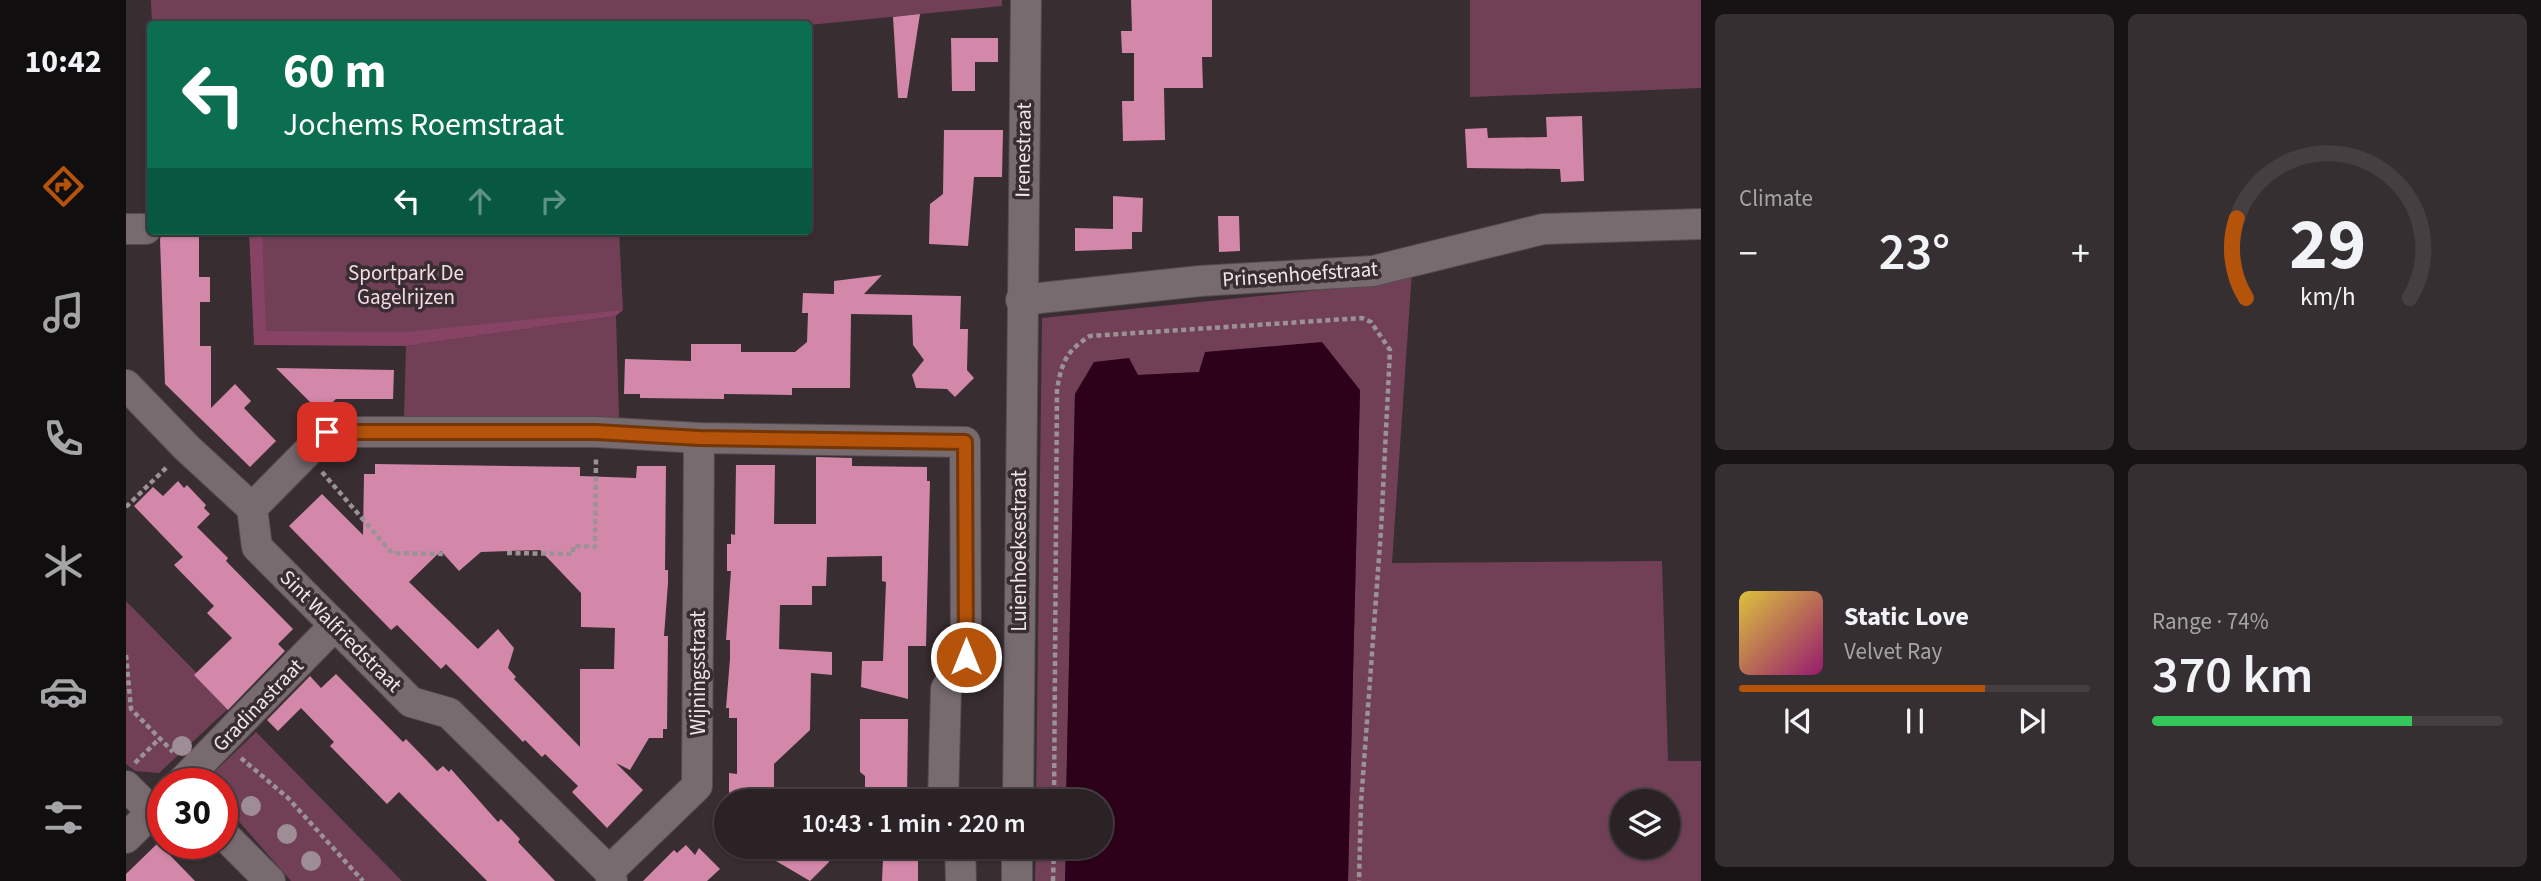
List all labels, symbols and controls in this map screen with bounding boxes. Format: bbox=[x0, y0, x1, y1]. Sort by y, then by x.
text: 60 m bbox=[283, 37, 387, 107]
text: 10:42 bbox=[24, 39, 102, 85]
icon: left bbox=[168, 49, 259, 140]
text: Jochems Roemstraat bbox=[283, 102, 564, 148]
street label: Irenestraat bbox=[1007, 102, 1039, 198]
icon: directions bbox=[39, 162, 88, 211]
icon: left bbox=[388, 182, 426, 220]
icon: ahead bbox=[461, 182, 499, 220]
icon: right bbox=[534, 182, 572, 220]
text: Climate bbox=[1739, 182, 1813, 215]
text: 29 bbox=[2289, 193, 2366, 297]
text: 23° bbox=[1879, 216, 1950, 290]
text: − bbox=[1739, 227, 1758, 281]
text: + bbox=[2071, 227, 2090, 281]
street label: Prinsenhoefstraat bbox=[1221, 254, 1379, 294]
park label: Sportpark De Gagelrijzen bbox=[348, 258, 464, 312]
text: km/h bbox=[2300, 279, 2355, 315]
icon: music bbox=[39, 288, 88, 337]
pin bbox=[297, 402, 357, 462]
icon: arrive bbox=[308, 413, 346, 451]
icon: phone bbox=[39, 414, 88, 463]
street label: Luienhoeksestraat bbox=[1004, 470, 1034, 632]
icon: climate bbox=[39, 541, 88, 590]
street label: Sint Walfriedstraat bbox=[273, 563, 409, 699]
text: Static Love bbox=[1844, 598, 1969, 635]
text: Range · 74% bbox=[2152, 605, 2269, 638]
street label: Wijningsstraat bbox=[683, 611, 713, 735]
position arrow bbox=[929, 620, 1003, 694]
text: Velvet Ray bbox=[1844, 635, 1942, 668]
text: 370 km bbox=[2152, 639, 2313, 713]
street label: Gradinastraat bbox=[206, 652, 310, 758]
icon: car bbox=[39, 667, 88, 716]
icon: previous bbox=[1779, 702, 1817, 740]
icon: pause bbox=[1896, 702, 1934, 740]
icon: next bbox=[2013, 702, 2051, 740]
speed limit sign: 30 bbox=[147, 768, 238, 859]
map controls bbox=[1610, 789, 1680, 859]
button: layers bbox=[1610, 789, 1680, 859]
icon: filters bbox=[39, 793, 88, 842]
text: 10:43 · 1 min · 220 m bbox=[801, 805, 1026, 842]

